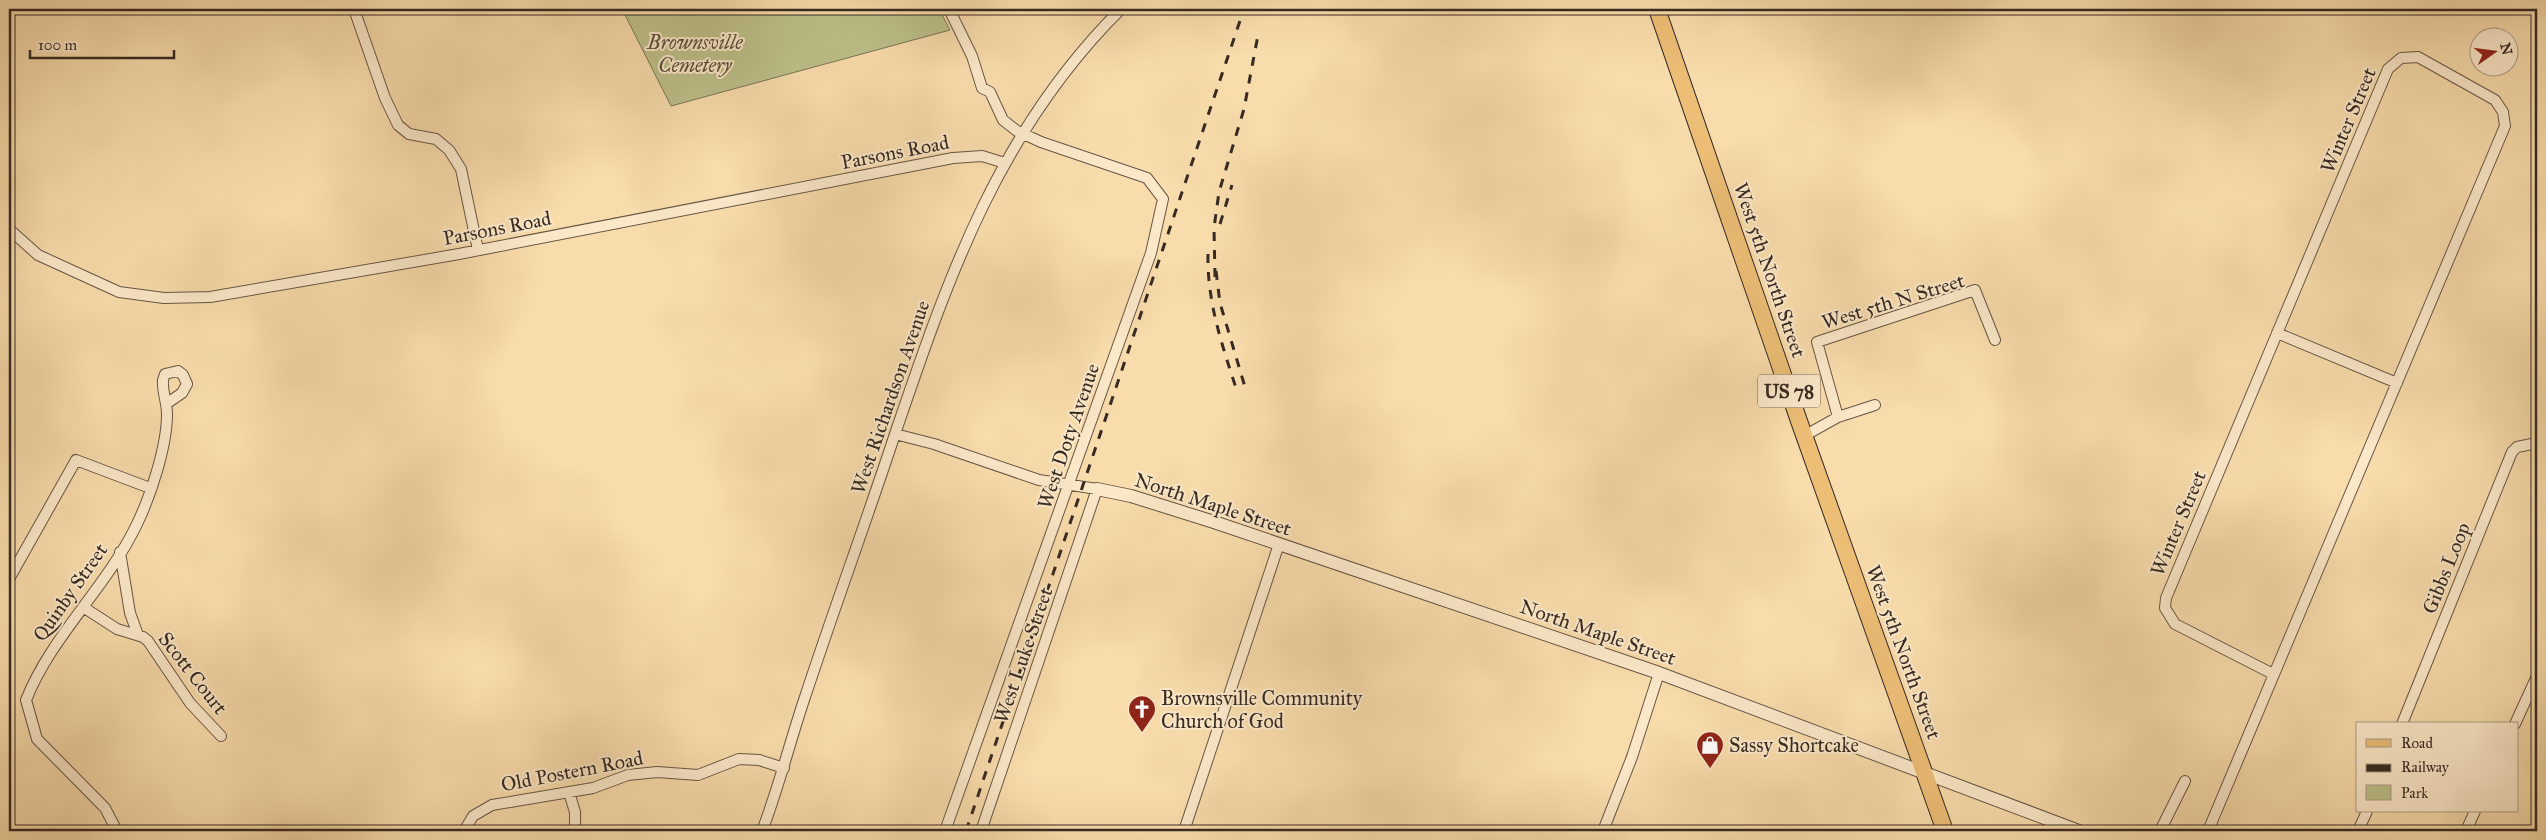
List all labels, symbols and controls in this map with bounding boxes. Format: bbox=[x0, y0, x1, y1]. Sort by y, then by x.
scale bar bbox=[30, 28, 174, 60]
north arrow bbox=[2468, 28, 2518, 78]
park label: Brownsville Cemetery bbox=[646, 30, 743, 77]
text: 100 m bbox=[38, 36, 78, 54]
text: N bbox=[2496, 41, 2516, 57]
street label: Winter Street bbox=[2315, 64, 2381, 176]
street label: Parsons Road bbox=[839, 130, 951, 174]
street label: West 5th North Street bbox=[1729, 179, 1811, 361]
street label: Parsons Road bbox=[441, 206, 553, 250]
street label: West 5th N Street bbox=[1819, 268, 1967, 334]
street label: West Richardson Avenue bbox=[846, 297, 934, 497]
street label: West Doty Avenue bbox=[1032, 360, 1104, 512]
road number: US 78 bbox=[1758, 374, 1820, 408]
street label: North Maple Street bbox=[1132, 467, 1294, 541]
street label: Winter Street bbox=[2145, 467, 2211, 579]
street label: Gibbs Loop bbox=[2417, 519, 2475, 617]
street label: Quinby Street bbox=[28, 538, 112, 646]
street label: West 5th North Street bbox=[1861, 562, 1947, 742]
street label: West Luke Street bbox=[989, 584, 1057, 726]
street label: North Maple Street bbox=[1517, 594, 1679, 670]
street label: Scott Court bbox=[153, 627, 233, 719]
place label: Brownsville Community Church of God bbox=[1161, 686, 1363, 733]
church icon: Brownsville Community Church of God bbox=[1127, 694, 1157, 733]
legend bbox=[2356, 722, 2518, 812]
shop icon: Sassy Shortcake bbox=[1695, 730, 1725, 769]
place label: Sassy Shortcake bbox=[1729, 733, 1859, 757]
text: Road bbox=[2401, 734, 2433, 752]
street label: Old Postern Road bbox=[499, 745, 645, 797]
text: Railway bbox=[2401, 758, 2450, 776]
text: Park bbox=[2401, 784, 2428, 802]

